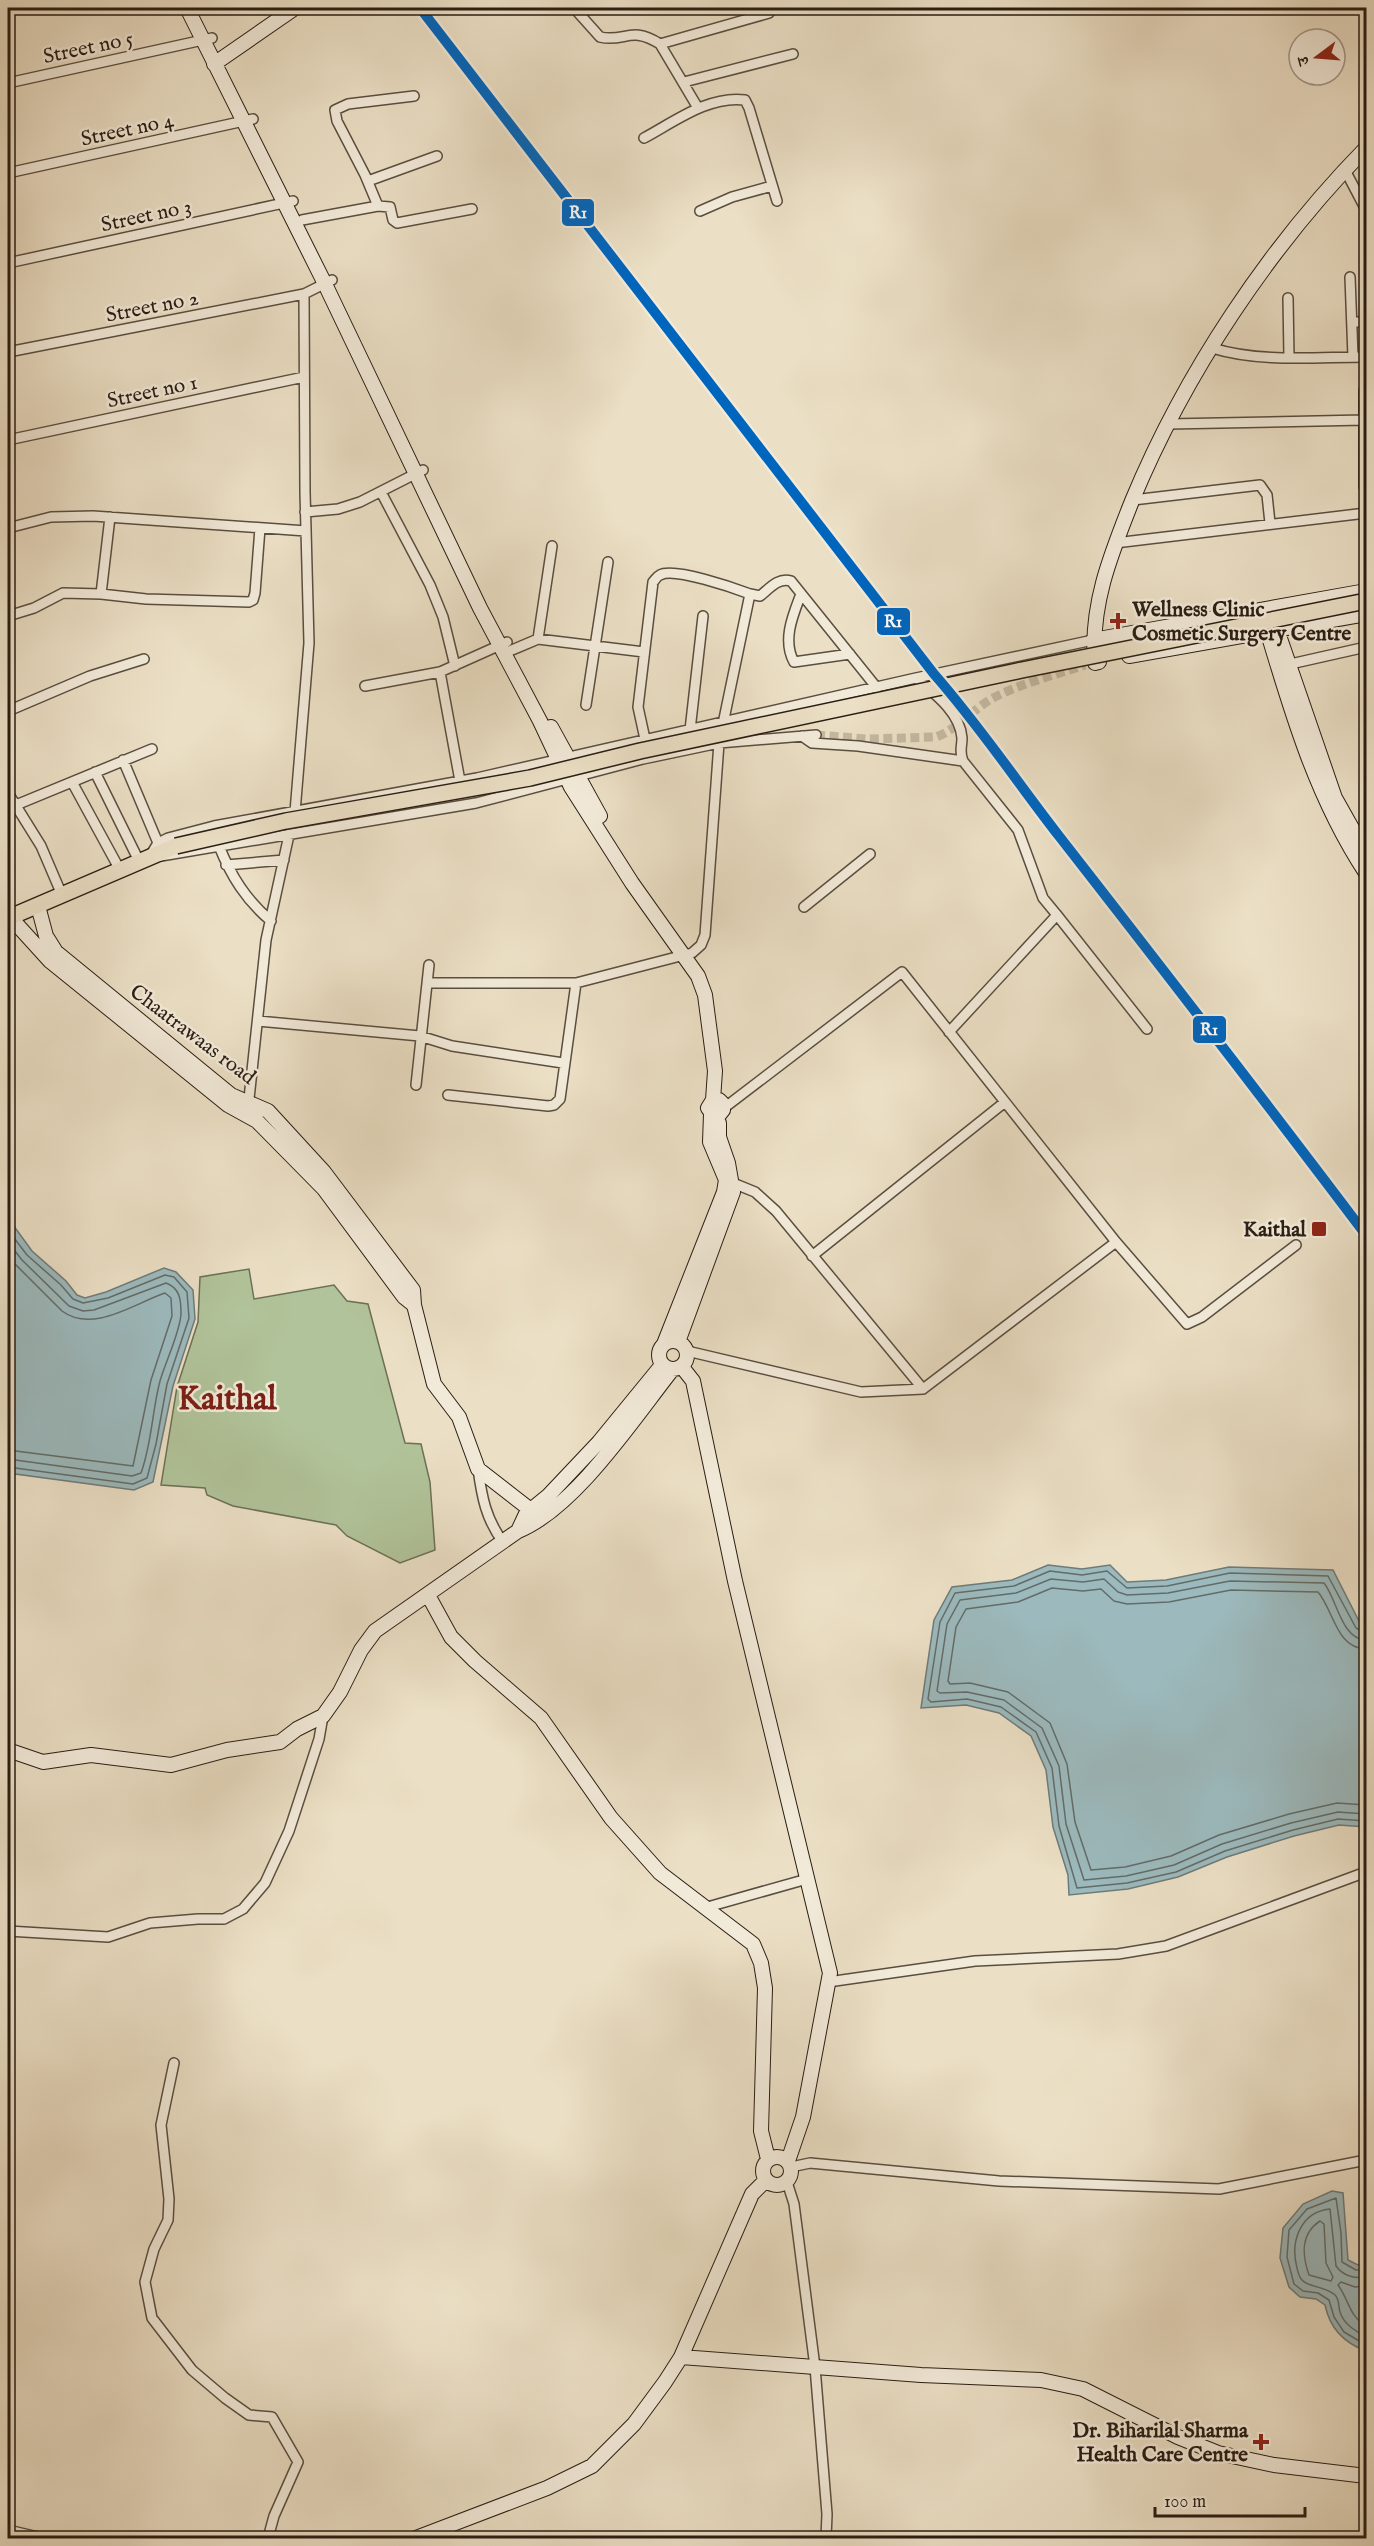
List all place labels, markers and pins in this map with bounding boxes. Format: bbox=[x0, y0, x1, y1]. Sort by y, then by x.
place label: Wellness Clinic Cosmetic Surgery Centre bbox=[1131, 597, 1352, 648]
marker: Wellness Clinic Cosmetic Surgery Centre bbox=[1109, 612, 1127, 630]
place label: Kaithal bbox=[1243, 1217, 1307, 1244]
marker: Kaithal bbox=[1310, 1220, 1328, 1238]
place label: Dr. Biharilal Sharma Health Care Centre bbox=[1072, 2418, 1249, 2469]
marker: Dr. Biharilal Sharma Health Care Centre bbox=[1252, 2433, 1270, 2451]

